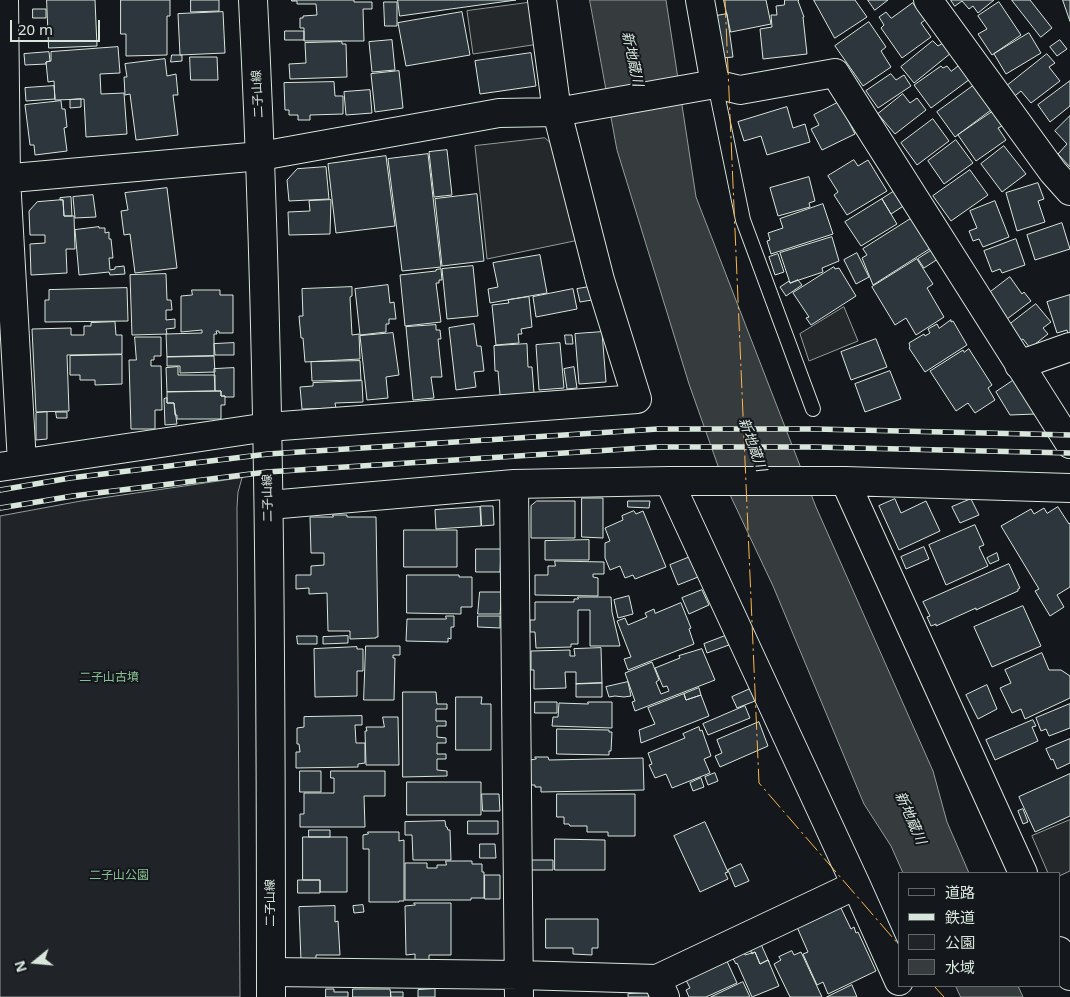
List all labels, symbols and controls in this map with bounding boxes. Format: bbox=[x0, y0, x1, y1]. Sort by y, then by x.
scale bar bbox=[12, 10, 102, 42]
text: 20 m bbox=[18, 19, 53, 39]
water label: 新地蔵川 bbox=[618, 30, 646, 88]
street label: 二子山線 bbox=[250, 70, 266, 118]
water label: 新地蔵川 bbox=[735, 416, 769, 474]
street label: 二子山線 bbox=[260, 474, 276, 522]
park label: 二子山古墳 bbox=[79, 671, 139, 685]
water label: 新地蔵川 bbox=[891, 789, 929, 847]
park label: 二子山公園 bbox=[89, 869, 149, 883]
legend bbox=[898, 872, 1060, 987]
street label: 二子山線 bbox=[264, 879, 278, 927]
text: 道路 bbox=[945, 882, 975, 902]
text: 鉄道 bbox=[945, 907, 975, 927]
text: 公園 bbox=[945, 932, 975, 952]
north arrow bbox=[10, 937, 60, 987]
text: 水域 bbox=[945, 957, 975, 977]
text: N bbox=[9, 958, 31, 975]

